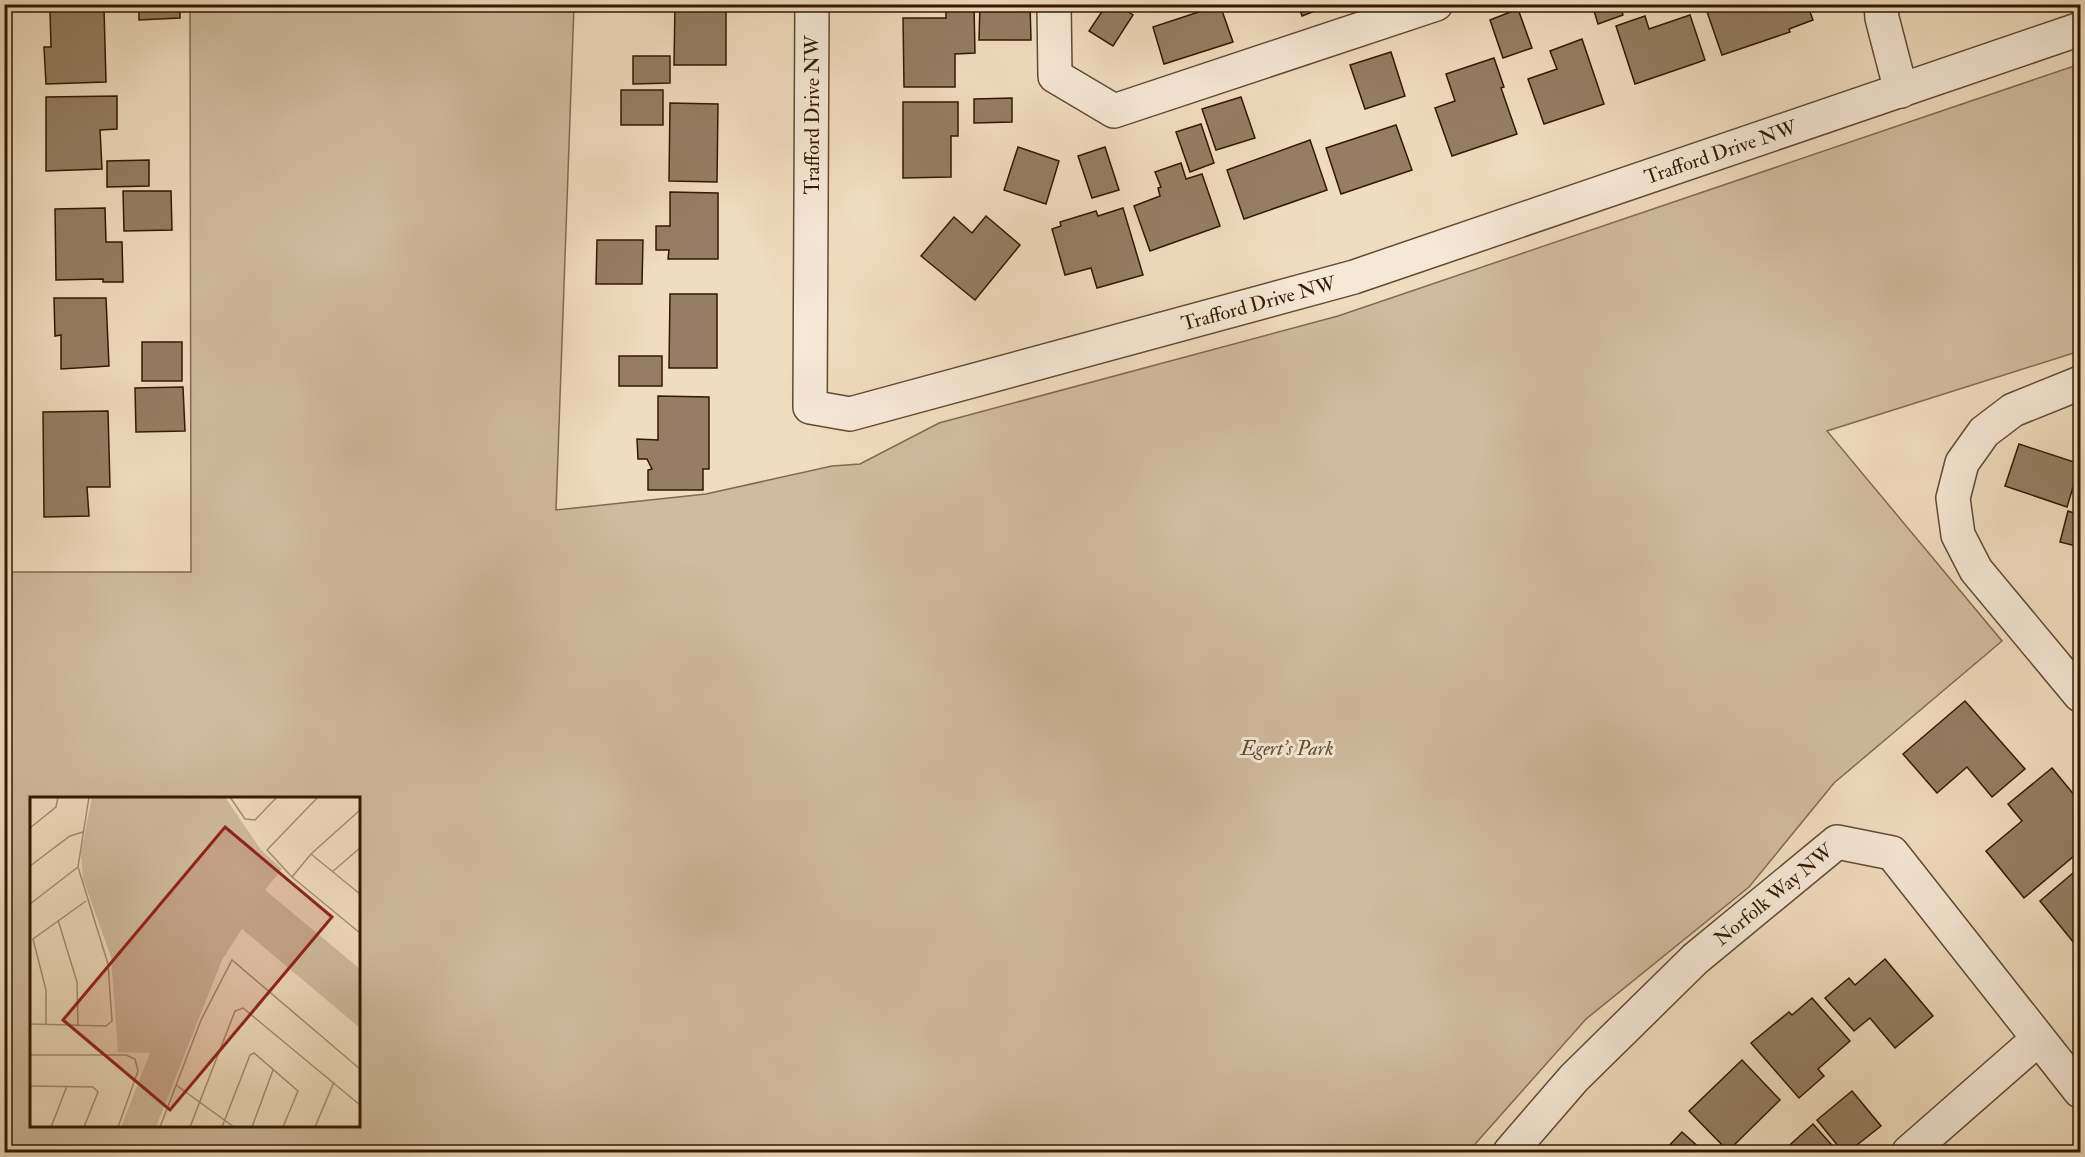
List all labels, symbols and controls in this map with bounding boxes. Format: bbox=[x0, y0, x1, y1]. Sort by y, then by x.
street label: Trafford Drive NW bbox=[800, 35, 825, 195]
street label: Trafford Drive NW bbox=[1641, 115, 1800, 190]
street label: Trafford Drive NW bbox=[1179, 270, 1339, 336]
park label: Egert's Park bbox=[1238, 736, 1334, 761]
inset map bbox=[30, 797, 360, 1127]
street label: Norfolk Way NW bbox=[1709, 838, 1839, 951]

